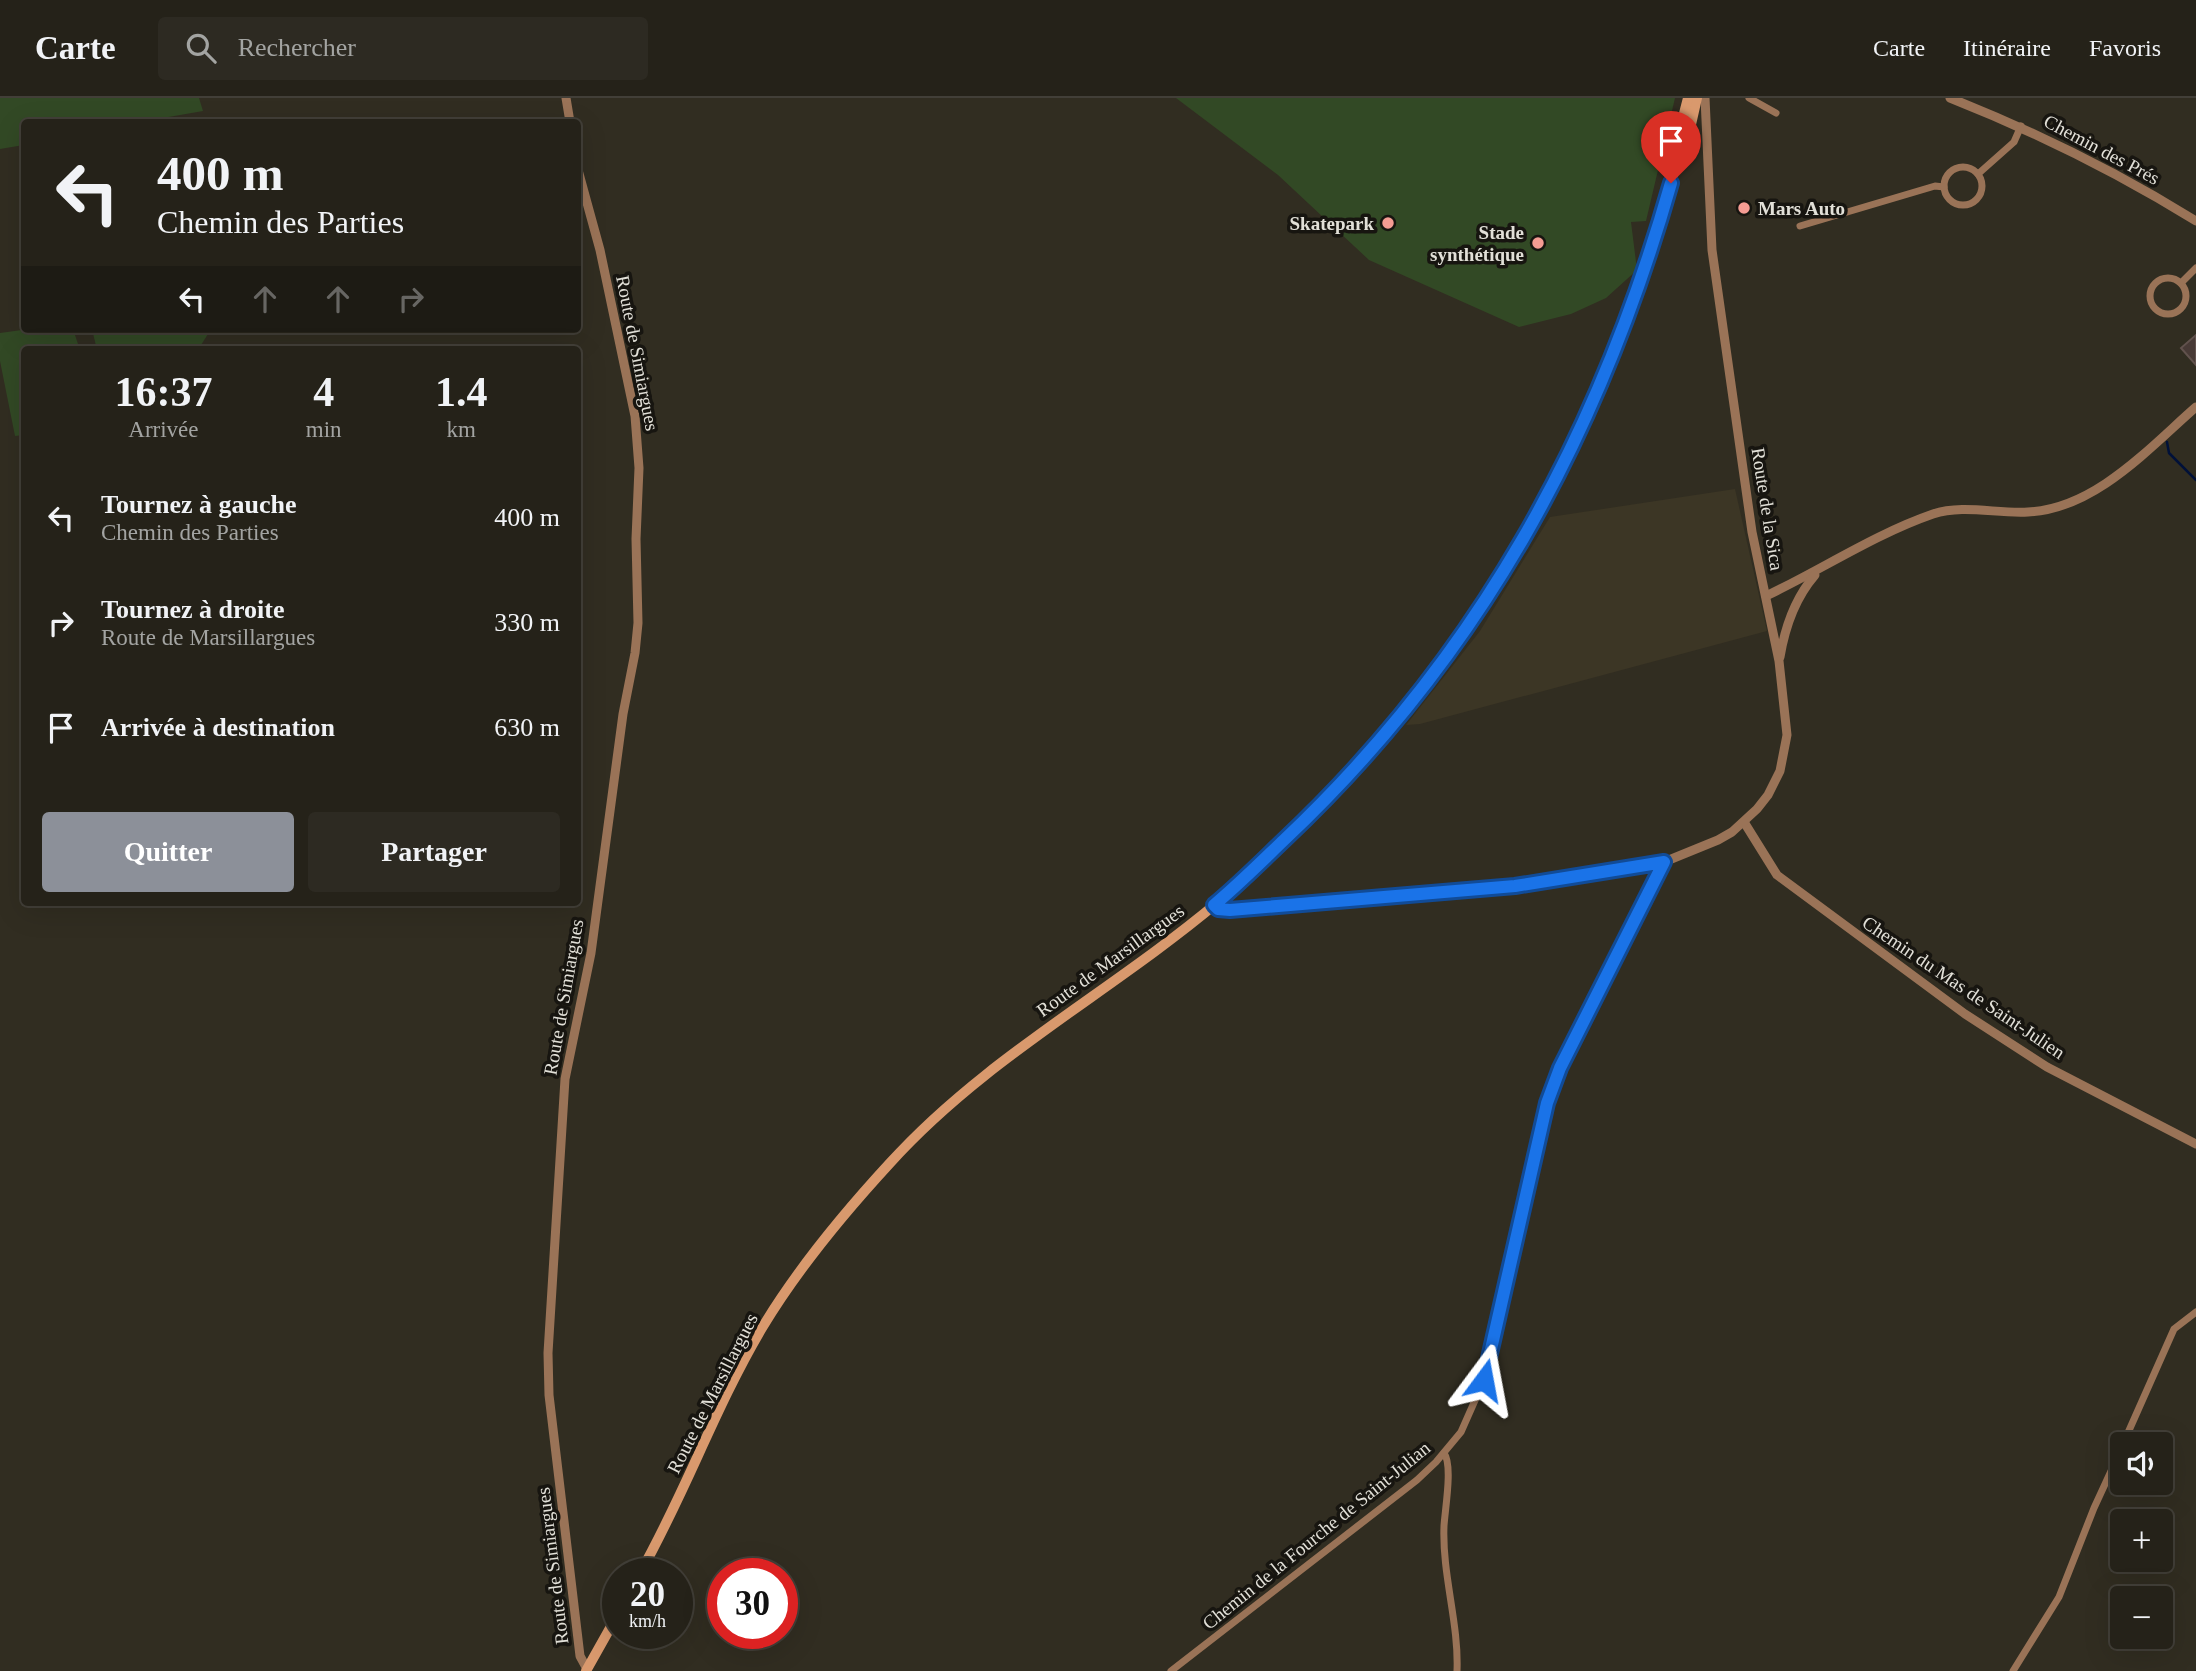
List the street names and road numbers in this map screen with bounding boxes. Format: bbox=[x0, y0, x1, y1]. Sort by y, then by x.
street label: Chemin des Prés bbox=[2040, 110, 2163, 189]
street label: Route de Simiargues bbox=[612, 274, 663, 433]
street label: Route de la Sica bbox=[1747, 446, 1788, 573]
street label: Route de Marsillargues bbox=[1033, 900, 1188, 1021]
street label: Chemin du Mas de Saint-Julien bbox=[1859, 912, 2069, 1063]
street label: Route de Simiargues bbox=[539, 917, 588, 1077]
street label: Route de Marsillargues bbox=[663, 1310, 762, 1477]
street label: Chemin de la Fourche de Saint-Julian bbox=[1198, 1437, 1435, 1634]
street label: Route de Simiargues bbox=[532, 1486, 573, 1646]

